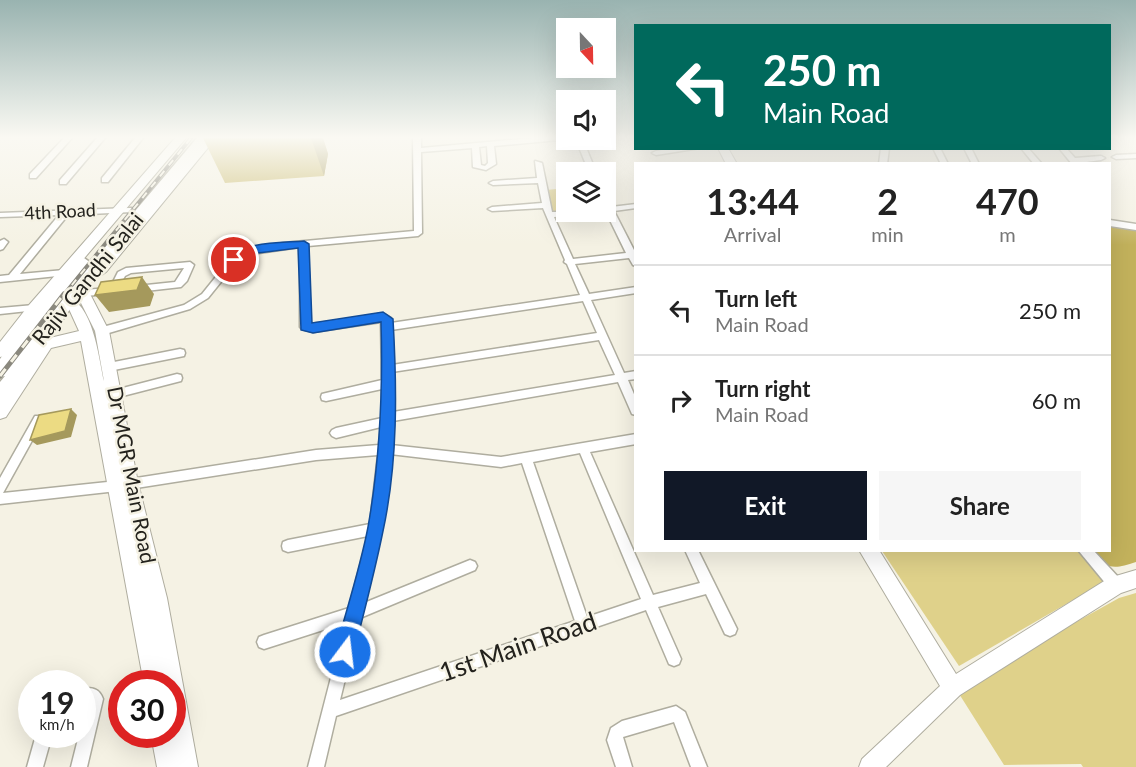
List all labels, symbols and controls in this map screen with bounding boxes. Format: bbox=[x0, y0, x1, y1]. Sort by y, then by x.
north arrow bbox=[556, 18, 616, 78]
map controls bbox=[556, 18, 616, 222]
text: 250 m bbox=[763, 45, 881, 95]
icon: left bbox=[664, 48, 742, 126]
button: sound bbox=[556, 90, 616, 150]
text: Main Road bbox=[763, 96, 889, 129]
button: layers bbox=[556, 162, 616, 222]
text: 13:44 bbox=[706, 179, 799, 223]
text: 2 bbox=[877, 179, 898, 223]
text: 470 bbox=[976, 179, 1039, 223]
street label: 4th Road bbox=[24, 198, 96, 224]
street label: Rajiv Gandhi Salai bbox=[26, 207, 148, 349]
text: Arrival bbox=[724, 222, 781, 246]
text: min bbox=[871, 222, 904, 246]
text: m bbox=[999, 222, 1016, 246]
pin bbox=[208, 234, 259, 285]
icon: arrive bbox=[217, 243, 250, 276]
text: Turn left bbox=[715, 285, 797, 312]
icon: left bbox=[664, 294, 697, 327]
text: 250 m bbox=[1019, 297, 1081, 324]
text: Main Road bbox=[715, 312, 809, 336]
text: Turn right bbox=[715, 375, 810, 402]
street label: Dr MGR Main Road bbox=[103, 384, 162, 565]
icon: right bbox=[664, 384, 697, 417]
text: 60 m bbox=[1032, 387, 1081, 414]
text: Main Road bbox=[715, 402, 809, 426]
button: Exit bbox=[664, 471, 867, 540]
button: Share bbox=[879, 471, 1081, 540]
street label: 1st Main Road bbox=[435, 604, 600, 688]
position arrow bbox=[313, 620, 377, 684]
speed limit sign: 30 bbox=[108, 670, 186, 748]
text: 19 bbox=[40, 684, 74, 720]
text: km/h bbox=[39, 715, 75, 733]

